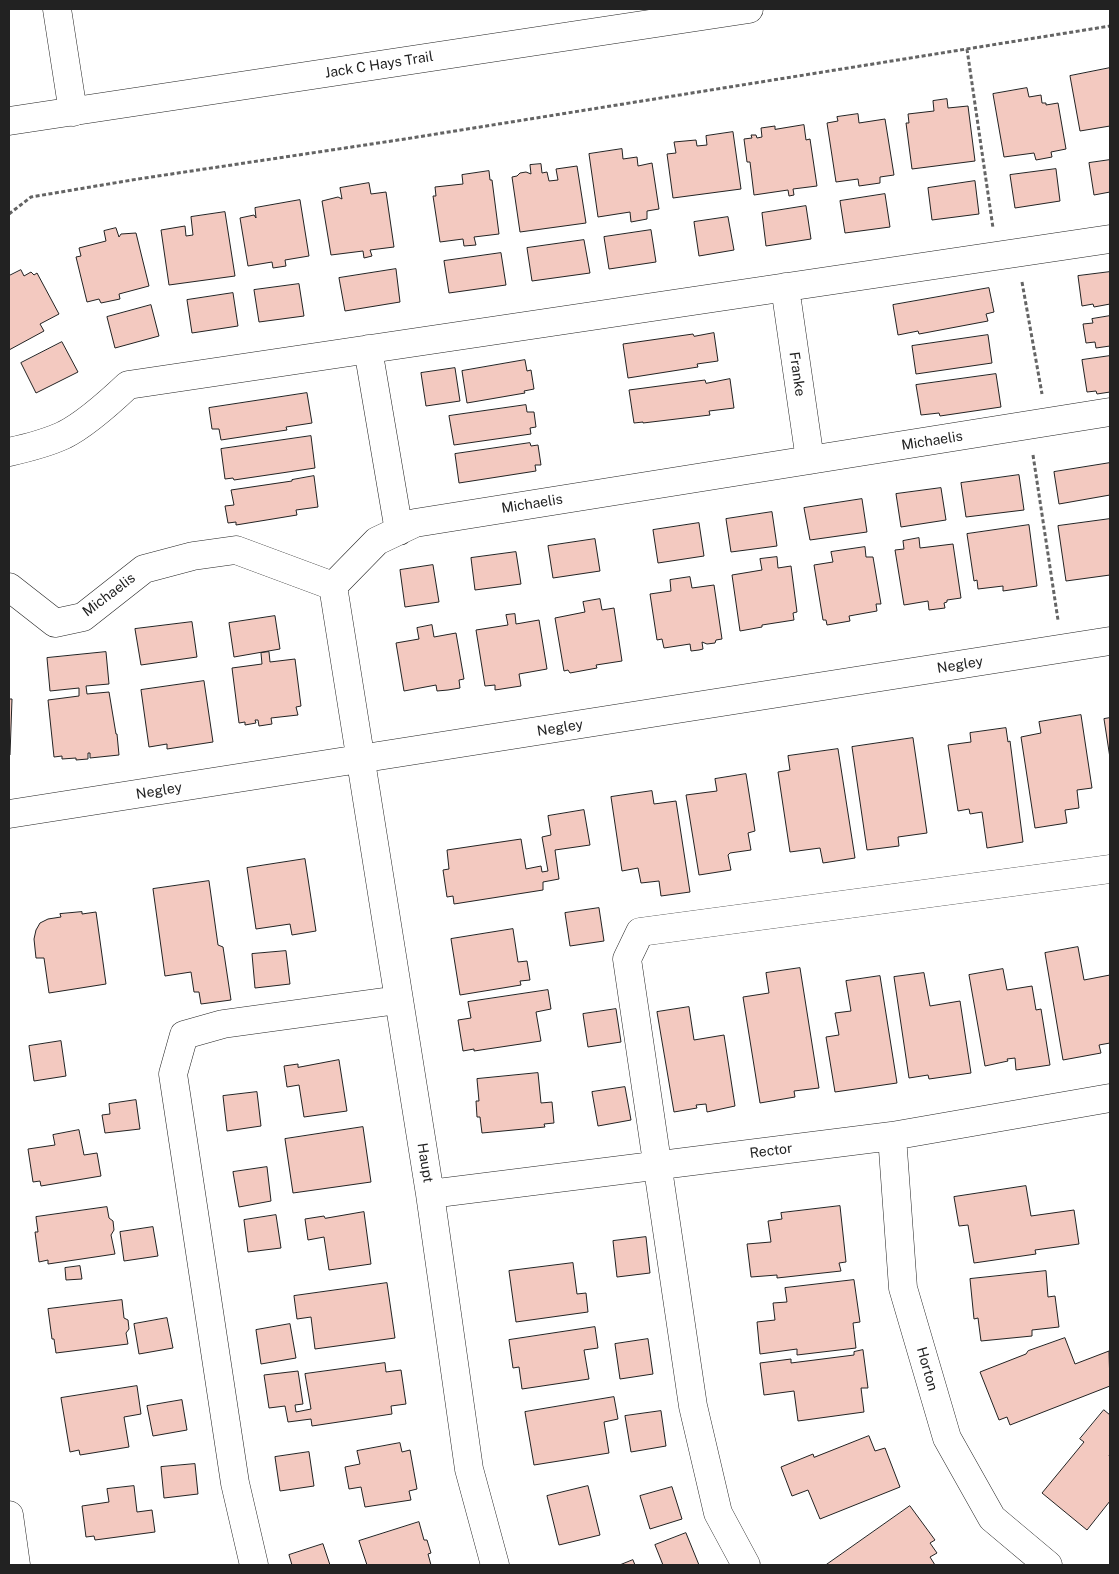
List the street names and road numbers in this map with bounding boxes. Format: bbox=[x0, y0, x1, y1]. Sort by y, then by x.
street label: Jack C Hays Trail bbox=[324, 48, 434, 82]
street label: Franke bbox=[786, 351, 808, 397]
street label: Michaelis bbox=[900, 428, 964, 454]
street label: Michaelis bbox=[500, 491, 564, 517]
street label: Michaelis bbox=[79, 570, 139, 620]
street label: Negley bbox=[936, 653, 984, 677]
street label: Negley bbox=[536, 716, 584, 740]
street label: Negley bbox=[135, 779, 183, 803]
street label: Rector bbox=[749, 1140, 793, 1162]
street label: Haupt bbox=[414, 1142, 436, 1184]
street label: Horton bbox=[913, 1345, 941, 1393]

